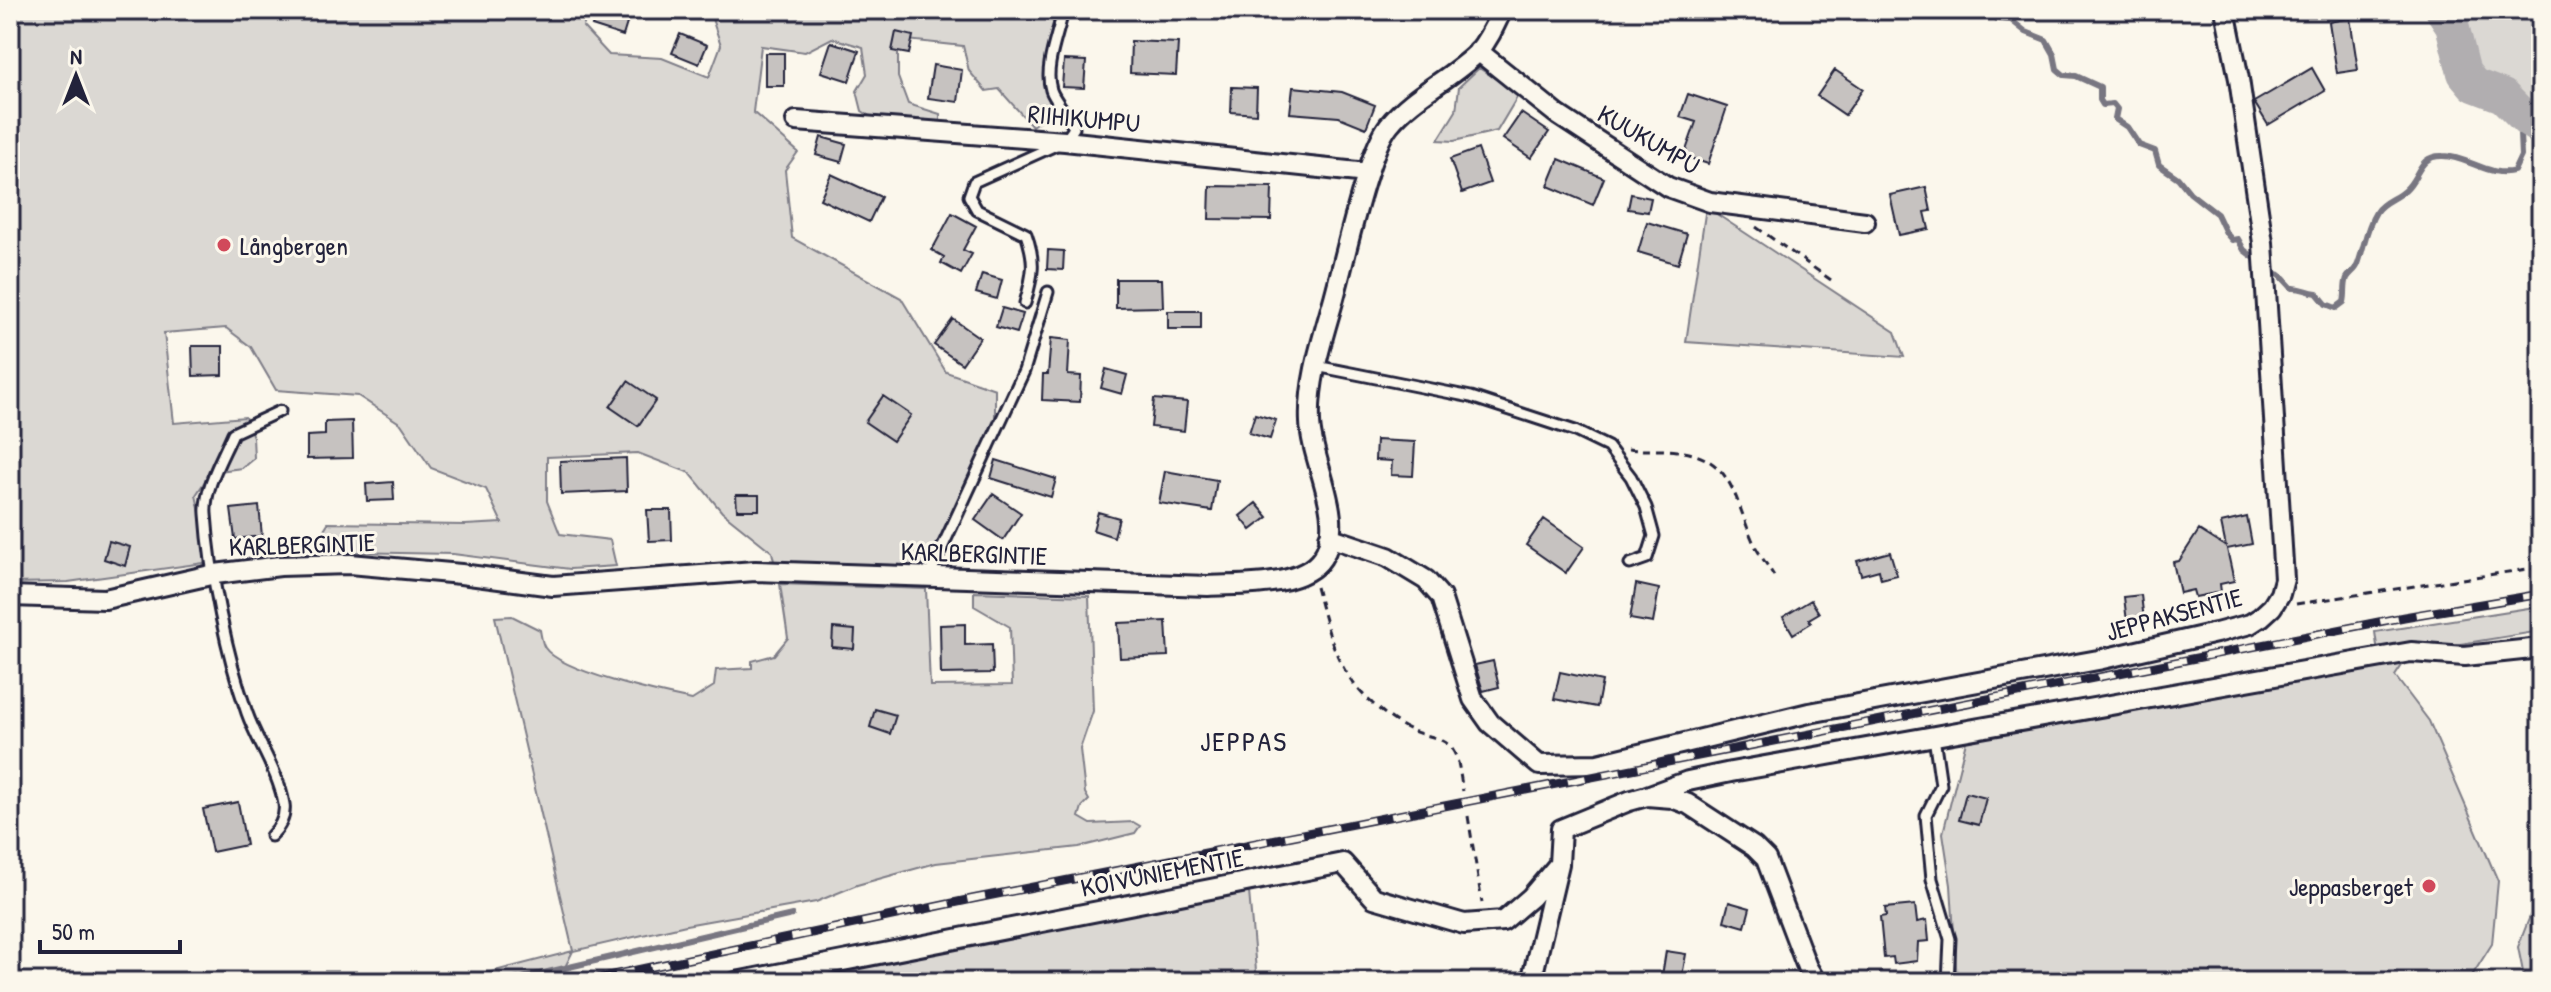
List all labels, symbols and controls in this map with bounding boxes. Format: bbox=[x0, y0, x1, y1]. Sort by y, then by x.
north arrow bbox=[36, 36, 116, 116]
text: N bbox=[70, 41, 82, 71]
street label: RIIHIKUMPU bbox=[1026, 96, 1142, 140]
street label: KUUKUMPU bbox=[1592, 96, 1706, 182]
place label: Långbergen bbox=[240, 228, 348, 263]
marker: Långbergen bbox=[215, 236, 233, 254]
street label: KARLBERGINTIE bbox=[228, 524, 376, 564]
street label: KARLBERGINTIE bbox=[900, 533, 1048, 573]
street label: JEPPAKSENTIE bbox=[2102, 579, 2246, 649]
district label: JEPPAS bbox=[1200, 722, 1288, 760]
street label: KOIVUNIEMENTIE bbox=[1078, 839, 1247, 905]
place label: Jeppasberget bbox=[2289, 869, 2414, 904]
marker: Jeppasberget bbox=[2420, 877, 2438, 895]
scale bar bbox=[40, 904, 180, 954]
text: 50 m bbox=[52, 915, 95, 947]

